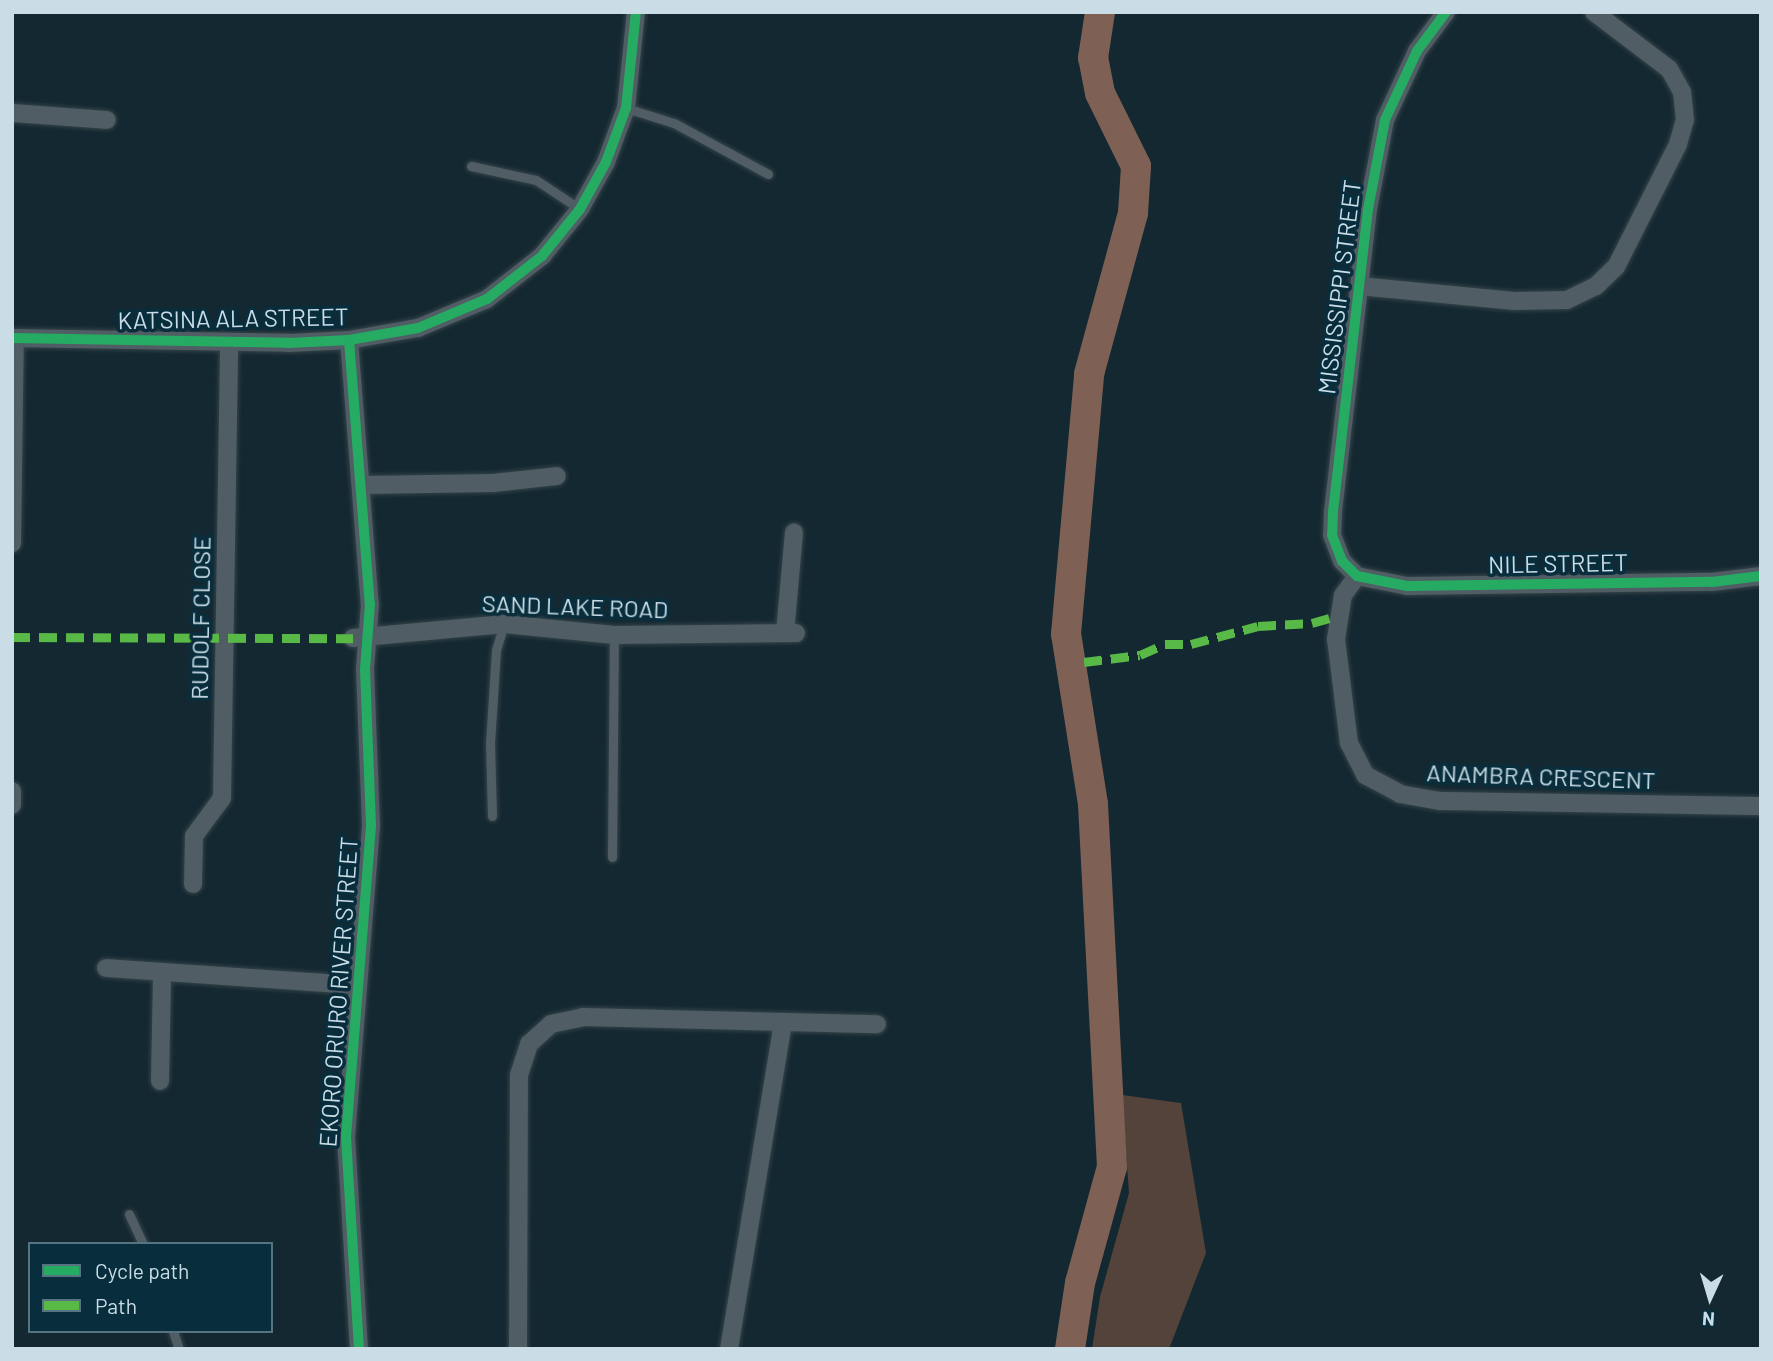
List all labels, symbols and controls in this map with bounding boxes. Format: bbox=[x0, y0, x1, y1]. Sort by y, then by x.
street label: MISSISSIPPI STREET bbox=[1312, 178, 1366, 396]
street label: KATSINA ALA STREET bbox=[117, 302, 349, 334]
street label: RUDOLF CLOSE bbox=[184, 536, 216, 700]
street label: NILE STREET bbox=[1488, 547, 1628, 579]
street label: SAND LAKE ROAD bbox=[481, 588, 669, 624]
street label: ANAMBRA CRESCENT bbox=[1426, 758, 1656, 794]
street label: EKORO ORURO RIVER STREET bbox=[313, 836, 363, 1148]
legend bbox=[28, 1242, 273, 1333]
text: Cycle path bbox=[95, 1258, 189, 1283]
north arrow bbox=[1675, 1263, 1745, 1333]
text: Path bbox=[95, 1293, 137, 1318]
text: N bbox=[1701, 1308, 1716, 1331]

